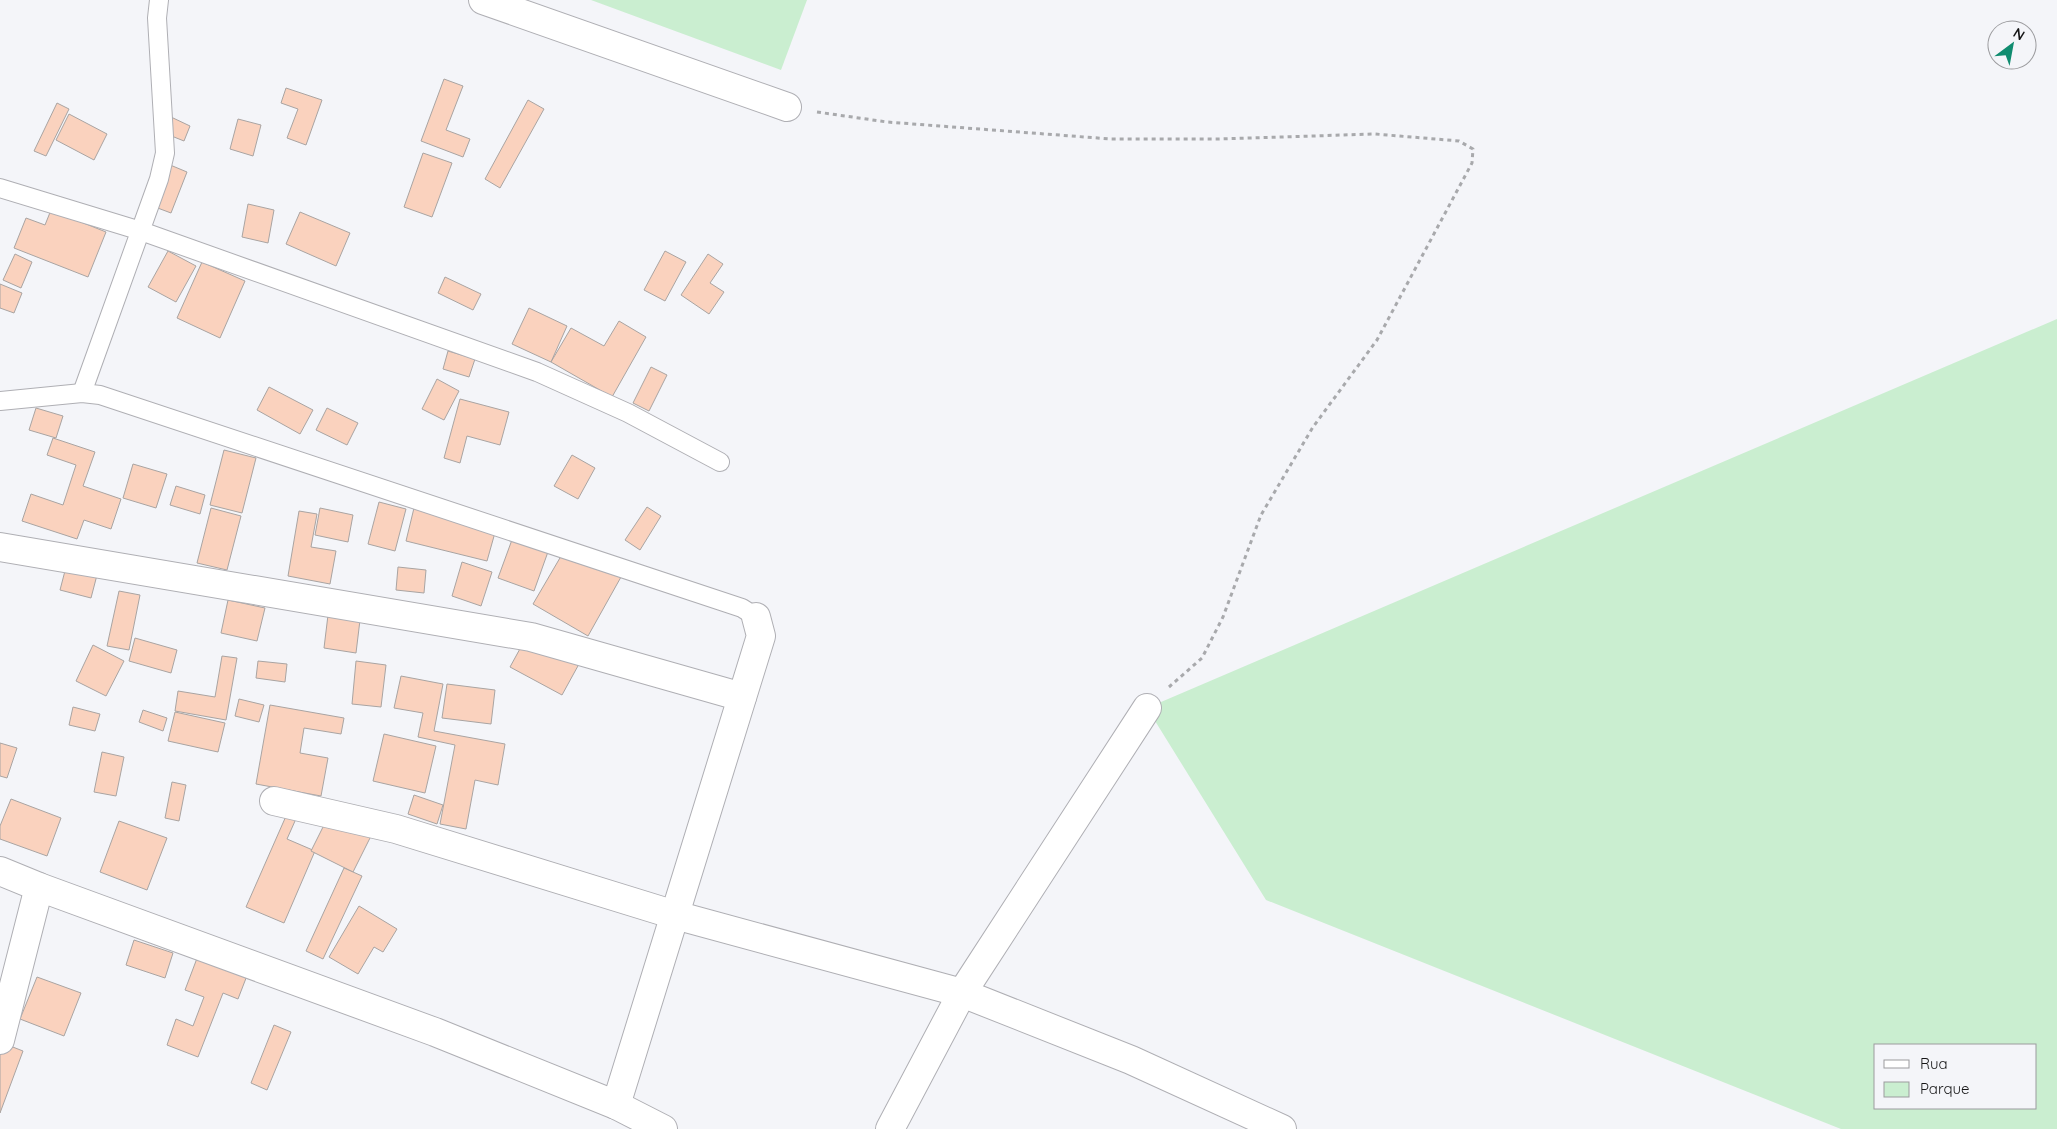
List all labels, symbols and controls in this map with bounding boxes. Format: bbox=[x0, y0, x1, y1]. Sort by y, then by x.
north arrow bbox=[1987, 20, 2037, 70]
text: N bbox=[2010, 24, 2028, 44]
legend bbox=[1874, 1044, 2037, 1109]
text: Rua bbox=[1920, 1054, 1948, 1073]
text: Parque bbox=[1920, 1079, 1970, 1098]

